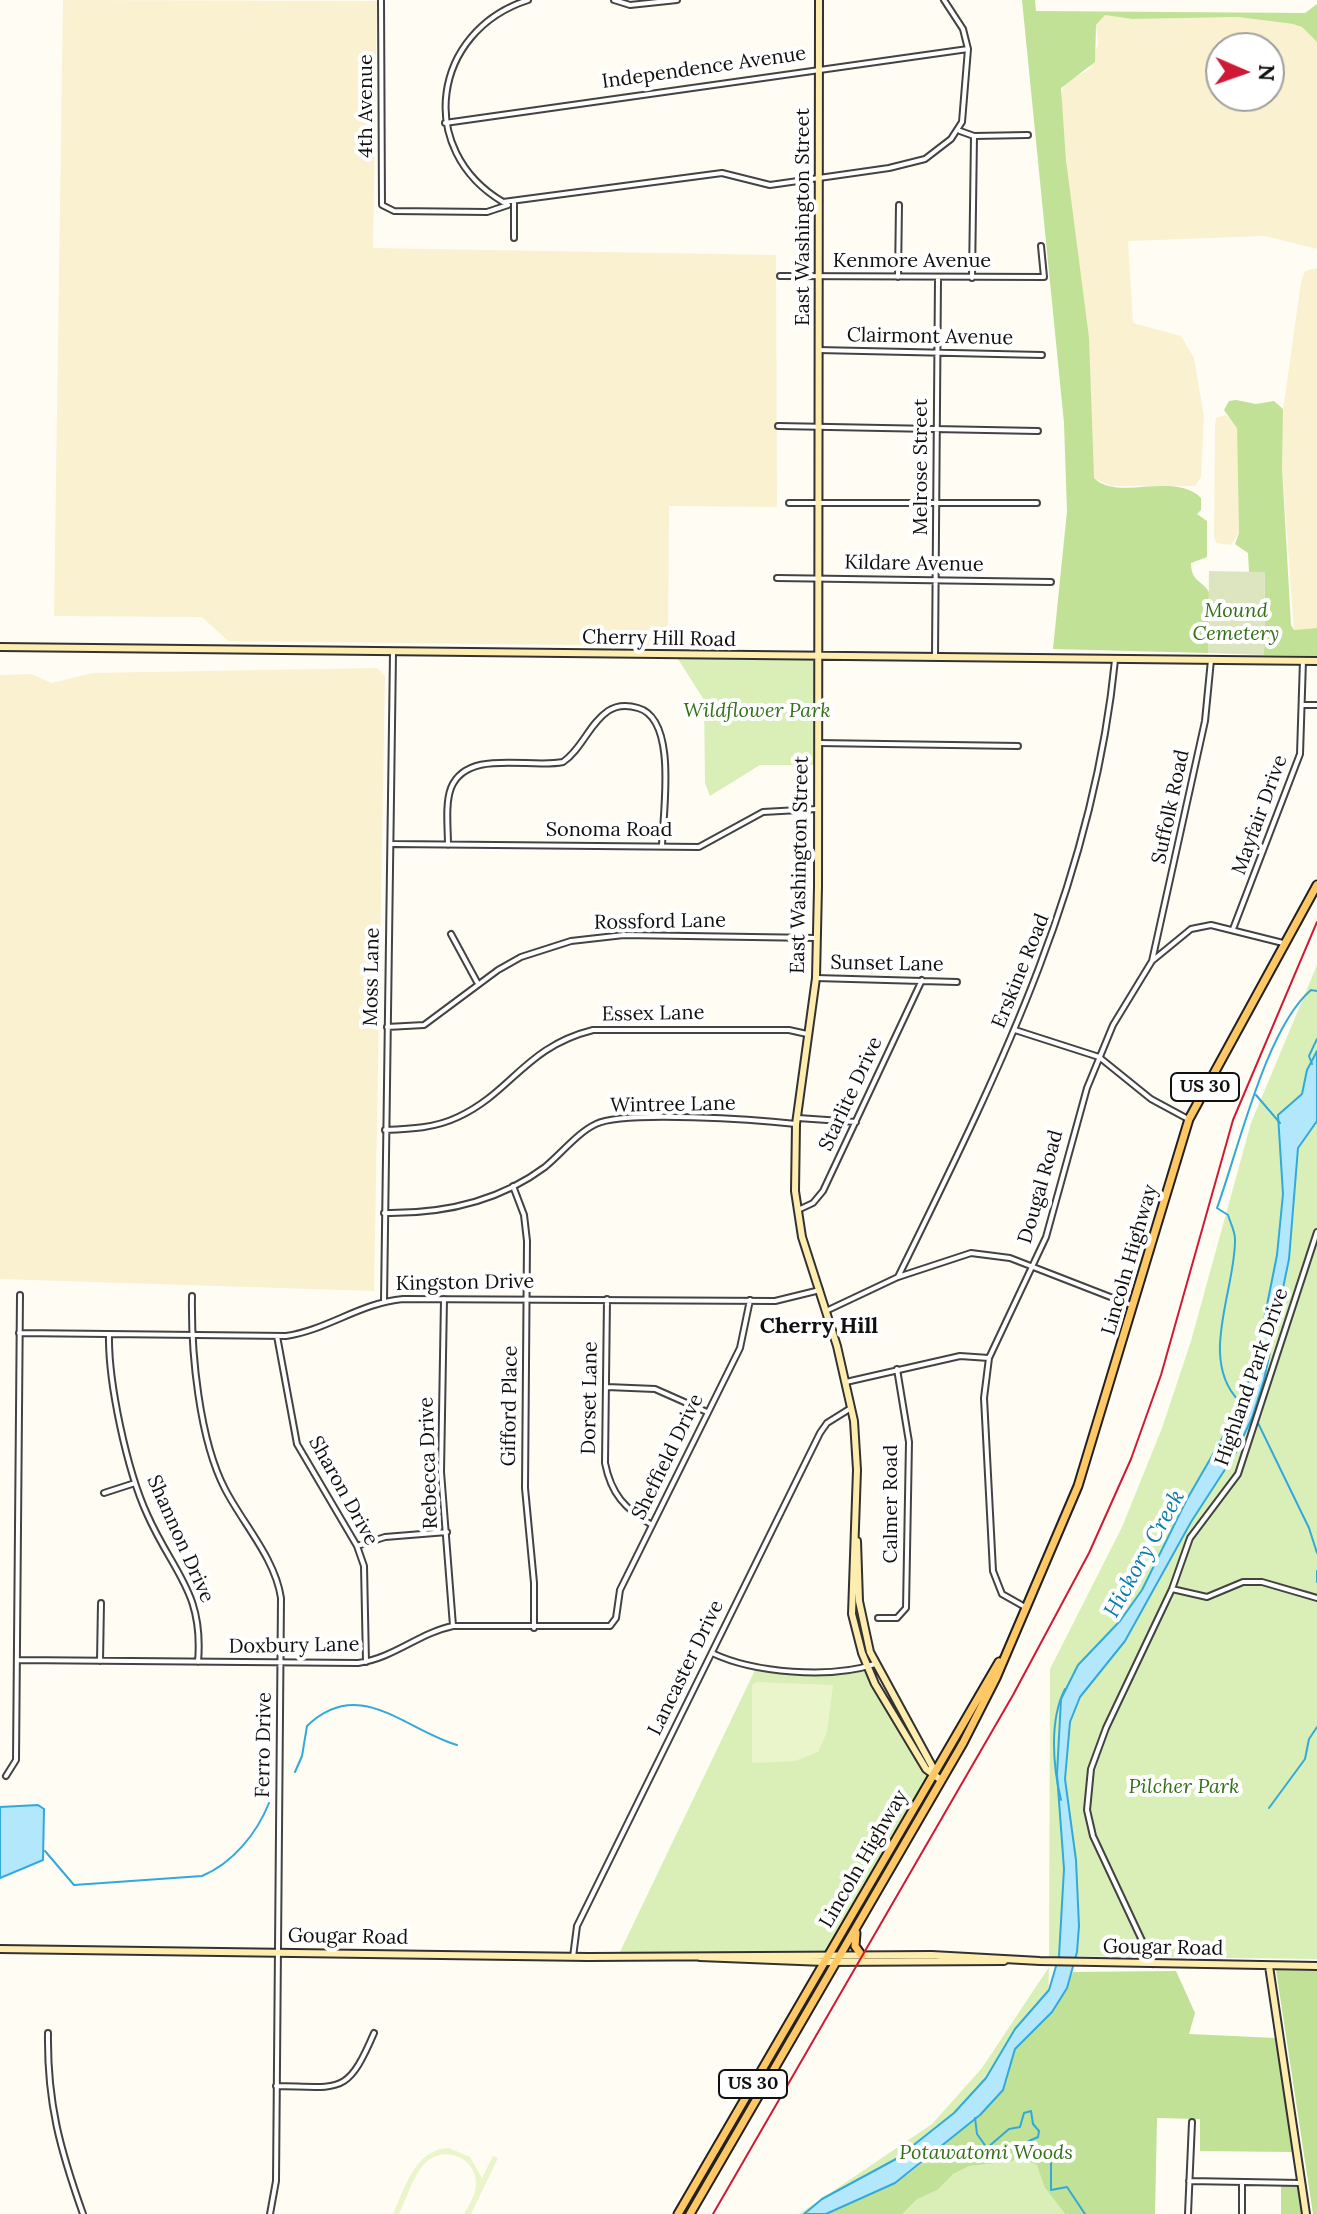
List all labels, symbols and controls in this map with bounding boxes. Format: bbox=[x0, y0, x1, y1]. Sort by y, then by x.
north arrow bbox=[1205, 32, 1285, 112]
street label: Independence Avenue bbox=[600, 42, 808, 94]
street label: 4th Avenue bbox=[354, 54, 378, 158]
text: N bbox=[1253, 64, 1281, 82]
street label: East Washington Street bbox=[791, 108, 815, 326]
street label: Kenmore Avenue bbox=[833, 249, 991, 273]
street label: Clairmont Avenue bbox=[847, 324, 1013, 350]
street label: Melrose Street bbox=[909, 399, 933, 535]
street label: Kildare Avenue bbox=[844, 551, 984, 577]
park label: Mound Cemetery bbox=[1193, 599, 1279, 646]
street label: Cherry Hill Road bbox=[582, 626, 736, 652]
park label: Wildflower Park bbox=[683, 699, 831, 723]
street label: Suffolk Road bbox=[1147, 748, 1195, 866]
street label: Mayfair Drive bbox=[1227, 752, 1293, 878]
street label: East Washington Street bbox=[786, 756, 814, 974]
street label: Sonoma Road bbox=[546, 818, 672, 842]
street label: Rossford Lane bbox=[594, 909, 726, 935]
street label: Erskine Road bbox=[987, 910, 1055, 1032]
street label: Moss Lane bbox=[359, 927, 385, 1027]
street label: Sunset Lane bbox=[830, 951, 944, 977]
street label: Essex Lane bbox=[601, 1001, 705, 1027]
street label: Starlite Drive bbox=[814, 1033, 888, 1155]
road number: US 30 bbox=[1171, 1073, 1239, 1101]
street label: Wintree Lane bbox=[610, 1092, 736, 1118]
street label: Dougal Road bbox=[1013, 1127, 1069, 1247]
street label: Lincoln Highway bbox=[1097, 1182, 1163, 1338]
street label: Kingston Drive bbox=[396, 1270, 534, 1296]
street label: Highland Park Drive bbox=[1210, 1285, 1294, 1469]
district label: Cherry Hill bbox=[760, 1314, 878, 1340]
street label: Dorset Lane bbox=[577, 1341, 603, 1455]
street label: Gifford Place bbox=[497, 1345, 523, 1467]
street label: Sheffield Drive bbox=[627, 1390, 709, 1524]
street label: Rebecca Drive bbox=[415, 1396, 443, 1530]
street label: Sharon Drive bbox=[303, 1432, 383, 1550]
street label: Calmer Road bbox=[879, 1445, 903, 1563]
street label: Shannon Drive bbox=[141, 1472, 219, 1606]
water label: Hickory Creek bbox=[1099, 1486, 1191, 1622]
street label: Lancaster Drive bbox=[643, 1597, 729, 1739]
street label: Doxbury Lane bbox=[228, 1633, 360, 1659]
street label: Ferro Drive bbox=[251, 1692, 277, 1798]
park label: Pilcher Park bbox=[1129, 1775, 1239, 1799]
street label: Lincoln Highway bbox=[815, 1786, 913, 1932]
street label: Gougar Road bbox=[288, 1924, 408, 1950]
street label: Gougar Road bbox=[1103, 1935, 1223, 1961]
road number: US 30 bbox=[719, 2070, 787, 2098]
park label: Potawatomi Woods bbox=[899, 2141, 1073, 2165]

